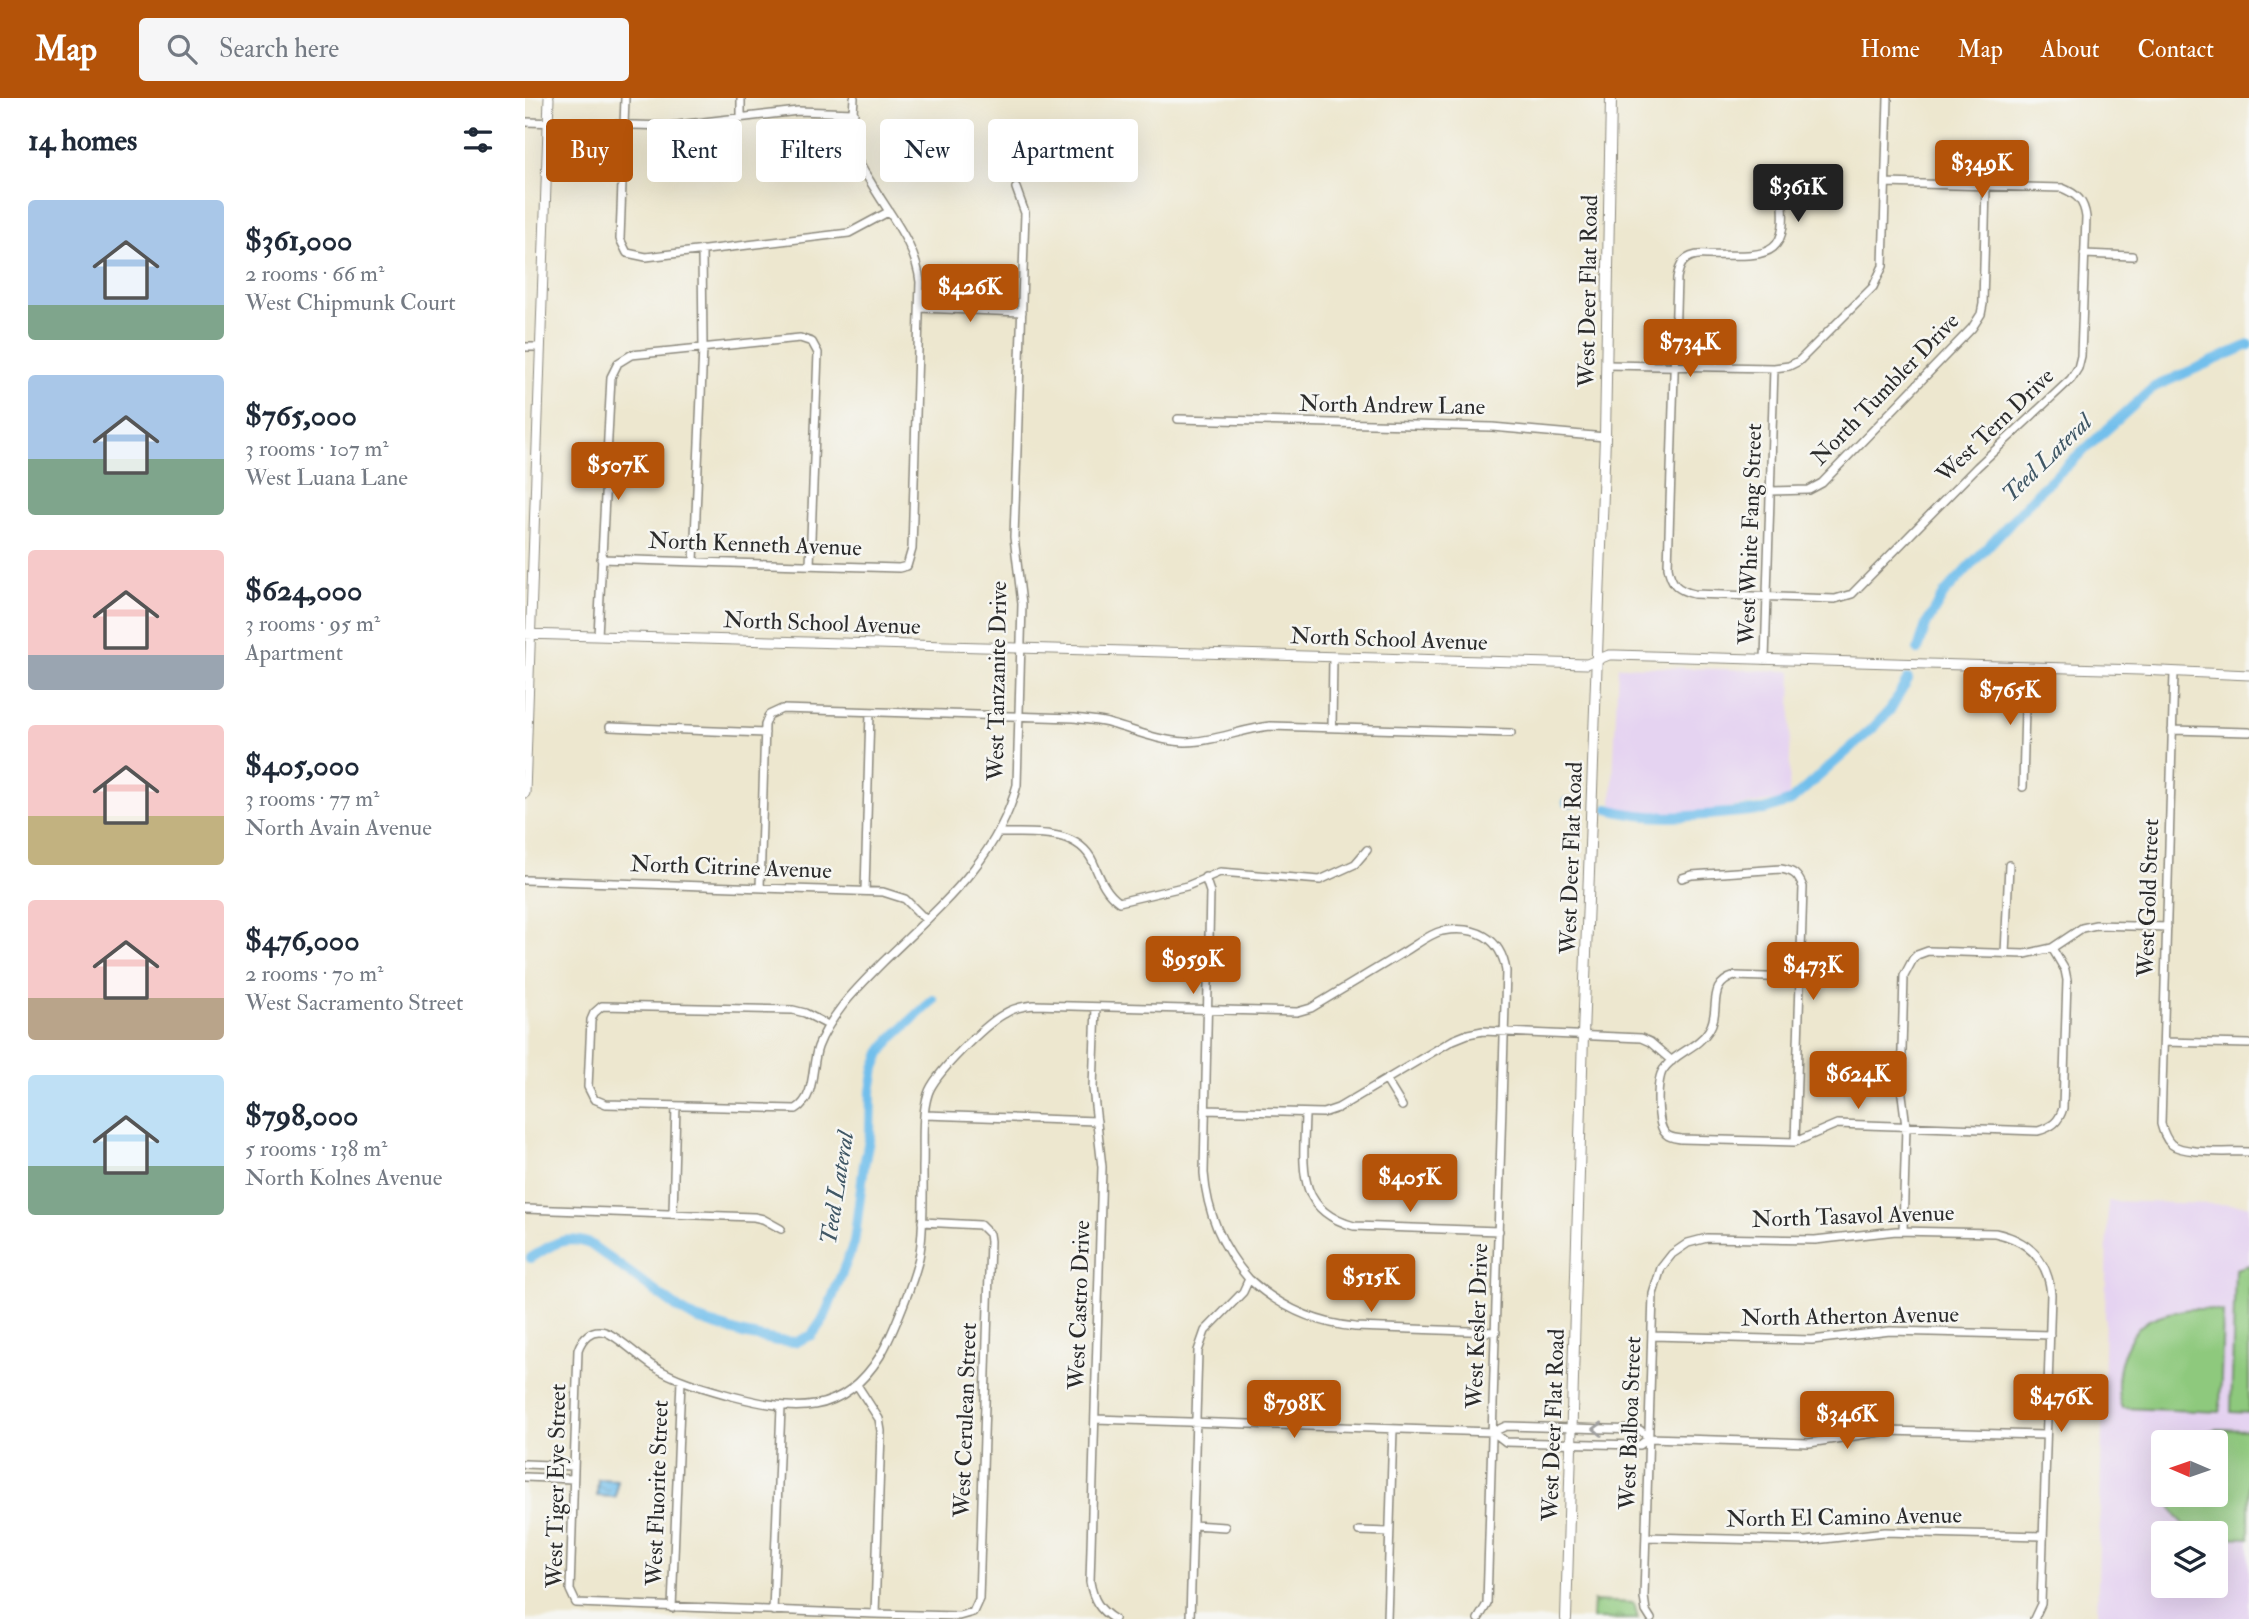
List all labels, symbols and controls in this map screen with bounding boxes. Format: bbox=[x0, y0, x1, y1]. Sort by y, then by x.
search box bbox=[139, 18, 629, 81]
text: Map bbox=[35, 29, 97, 70]
icon: search bbox=[163, 30, 201, 68]
text: Search here bbox=[219, 33, 339, 65]
text: Home bbox=[1860, 34, 1920, 65]
text: Map bbox=[1958, 34, 2003, 65]
text: About bbox=[2041, 34, 2100, 65]
text: Contact bbox=[2138, 34, 2214, 65]
chip: Buy bbox=[546, 119, 633, 182]
chip: Rent bbox=[647, 119, 742, 182]
chip: Filters bbox=[756, 119, 866, 182]
chip: New bbox=[880, 119, 974, 182]
chip: Apartment bbox=[988, 119, 1138, 182]
icon: filters bbox=[459, 121, 497, 159]
text: 14 homes bbox=[28, 122, 137, 159]
pin: $349K bbox=[1933, 140, 2031, 200]
text: $349K bbox=[1951, 148, 2013, 177]
pin: $361K bbox=[1749, 164, 1847, 224]
text: $361K bbox=[1769, 172, 1827, 201]
street label: West Deer Flat Road bbox=[1572, 194, 1604, 389]
text: $361,000 bbox=[245, 222, 352, 259]
icon: home bbox=[84, 228, 168, 312]
text: 2 rooms · 66 m² bbox=[245, 259, 384, 288]
pin: $426K bbox=[921, 264, 1019, 324]
text: $426K bbox=[938, 272, 1002, 301]
text: West Chipmunk Court bbox=[245, 288, 456, 317]
street label: North Tumbler Drive bbox=[1805, 306, 1966, 471]
pin: $734K bbox=[1641, 320, 1739, 379]
text: $734K bbox=[1660, 327, 1720, 356]
street label: West Tern Drive bbox=[1929, 361, 2060, 489]
street label: North Andrew Lane bbox=[1299, 389, 1486, 421]
text: $765,000 bbox=[245, 397, 357, 434]
icon: home bbox=[84, 403, 168, 487]
water label: Teed Lateral bbox=[1995, 406, 2100, 509]
street label: West White Fang Street bbox=[1732, 423, 1768, 646]
text: 3 rooms · 107 m² bbox=[245, 434, 389, 463]
pin: $507K bbox=[569, 442, 667, 502]
text: $507K bbox=[587, 450, 649, 479]
text: West Luana Lane bbox=[245, 463, 408, 492]
street label: North Kenneth Avenue bbox=[648, 526, 863, 562]
text: $624,000 bbox=[245, 572, 362, 609]
icon: home bbox=[84, 578, 168, 662]
street label: West Tanzanite Drive bbox=[981, 580, 1013, 782]
street label: North School Avenue bbox=[723, 605, 922, 641]
text: 3 rooms · 95 m² bbox=[245, 609, 380, 638]
street label: North School Avenue bbox=[1290, 621, 1489, 657]
text: Apartment bbox=[245, 638, 343, 667]
pin: $765K bbox=[1961, 668, 2059, 727]
text: $765K bbox=[1979, 675, 2041, 704]
text: $405,000 bbox=[245, 747, 360, 784]
icon: home bbox=[84, 753, 168, 837]
street label: West Deer Flat Road bbox=[1553, 761, 1589, 956]
text: 3 rooms · 77 m² bbox=[245, 784, 380, 813]
text: North Avain Avenue bbox=[245, 813, 432, 842]
street label: West Gold Street bbox=[2131, 818, 2165, 979]
street label: North Citrine Avenue bbox=[630, 849, 833, 885]
text: $476,000 bbox=[245, 922, 360, 959]
icon: home bbox=[84, 928, 168, 1012]
pin: $959K bbox=[1144, 936, 1242, 996]
pin: $473K bbox=[1764, 942, 1862, 1002]
text: $959K bbox=[1162, 944, 1224, 973]
text: $473K bbox=[1783, 950, 1843, 979]
text: 2 rooms · 70 m² bbox=[245, 959, 384, 988]
text: West Sacramento Street bbox=[245, 988, 464, 1017]
pin: $624K bbox=[1809, 1052, 1907, 1111]
text: $624K bbox=[1826, 1059, 1890, 1088]
text: $798,000 bbox=[245, 1097, 358, 1134]
icon: home bbox=[84, 1103, 168, 1187]
water label: Teed Lateral bbox=[813, 1127, 862, 1247]
text: 5 rooms · 138 m² bbox=[245, 1134, 388, 1163]
pin: $405K bbox=[1361, 1154, 1459, 1214]
text: $405K bbox=[1378, 1162, 1442, 1191]
text: North Kolnes Avenue bbox=[245, 1163, 442, 1192]
street label: North Tasavol Avenue bbox=[1751, 1198, 1955, 1234]
street label: West Castro Drive bbox=[1062, 1219, 1096, 1391]
street label: West Kesler Drive bbox=[1460, 1242, 1494, 1410]
pin: $515K bbox=[1322, 1254, 1420, 1314]
text: $515K bbox=[1342, 1262, 1400, 1291]
street label: North Atherton Avenue bbox=[1741, 1300, 1960, 1332]
street label: West Cerulean Street bbox=[947, 1322, 983, 1519]
street label: West Deer Flat Road bbox=[1535, 1328, 1571, 1523]
street label: West Balboa Street bbox=[1612, 1336, 1648, 1511]
pin: $476K bbox=[2012, 1374, 2110, 1434]
pin: $798K bbox=[1245, 1380, 1343, 1440]
text: $476K bbox=[2029, 1382, 2093, 1411]
street label: West Tiger Eye Street bbox=[540, 1384, 572, 1589]
text: $798K bbox=[1263, 1388, 1325, 1417]
pin: $346K bbox=[1798, 1392, 1896, 1451]
street label: West Fluorite Street bbox=[639, 1399, 675, 1588]
text: $346K bbox=[1816, 1399, 1878, 1428]
one-way arrow bbox=[1593, 1421, 1604, 1436]
north arrow bbox=[2151, 1430, 2228, 1507]
map controls bbox=[2151, 1430, 2228, 1598]
street label: North El Camino Avenue bbox=[1726, 1500, 1963, 1534]
button: layers bbox=[2151, 1521, 2228, 1598]

